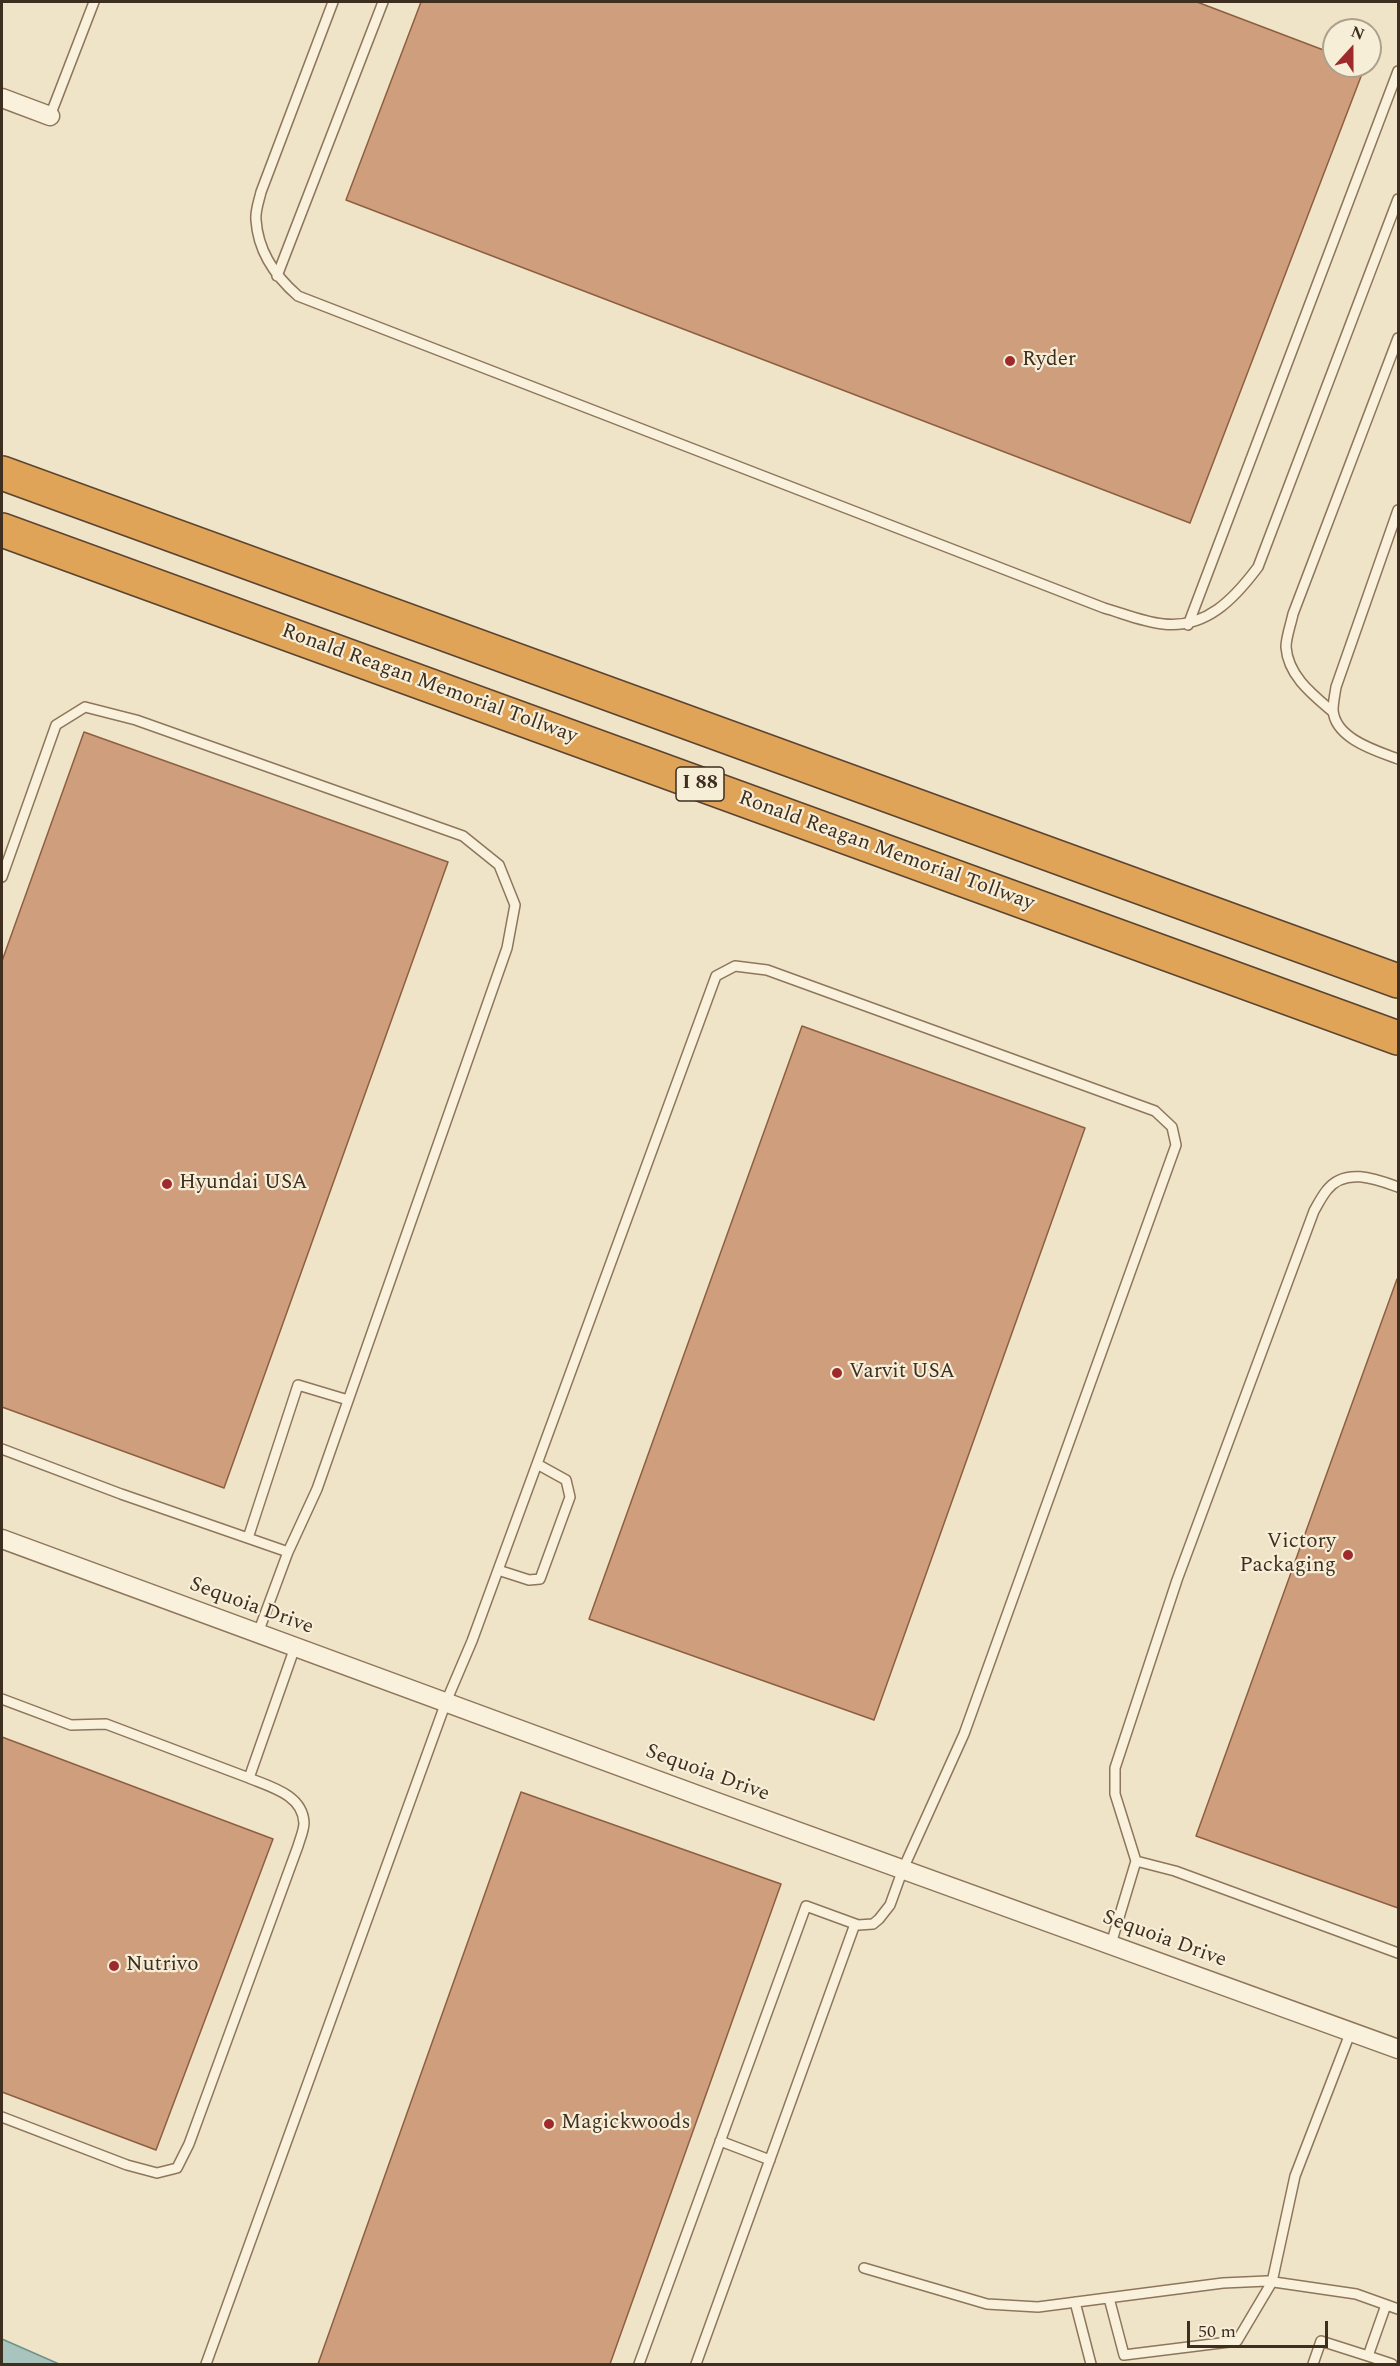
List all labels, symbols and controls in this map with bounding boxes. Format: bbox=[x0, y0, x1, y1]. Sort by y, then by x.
north arrow bbox=[1322, 18, 1382, 78]
text: N bbox=[1347, 20, 1368, 47]
place label: Ryder bbox=[1022, 348, 1076, 374]
marker: Ryder bbox=[1003, 354, 1017, 368]
street label: Ronald Reagan Memorial Tollway bbox=[278, 620, 580, 750]
road number: I 88 bbox=[676, 767, 724, 801]
street label: Ronald Reagan Memorial Tollway bbox=[735, 787, 1037, 917]
place label: Hyundai USA bbox=[179, 1171, 308, 1197]
marker: Hyundai USA bbox=[160, 1177, 174, 1191]
place label: Varvit USA bbox=[849, 1360, 955, 1386]
marker: Varvit USA bbox=[830, 1366, 844, 1380]
place label: Victory Packaging bbox=[1240, 1530, 1336, 1580]
marker: Victory Packaging bbox=[1341, 1548, 1355, 1562]
street label: Sequoia Drive bbox=[186, 1573, 316, 1641]
street label: Sequoia Drive bbox=[642, 1740, 772, 1808]
street label: Sequoia Drive bbox=[1099, 1906, 1229, 1974]
place label: Nutrivo bbox=[126, 1953, 199, 1979]
marker: Nutrivo bbox=[107, 1959, 121, 1973]
place label: Magickwoods bbox=[561, 2111, 691, 2137]
marker: Magickwoods bbox=[542, 2117, 556, 2131]
scale bar bbox=[1190, 2309, 1331, 2347]
text: 50 m bbox=[1198, 2318, 1236, 2345]

